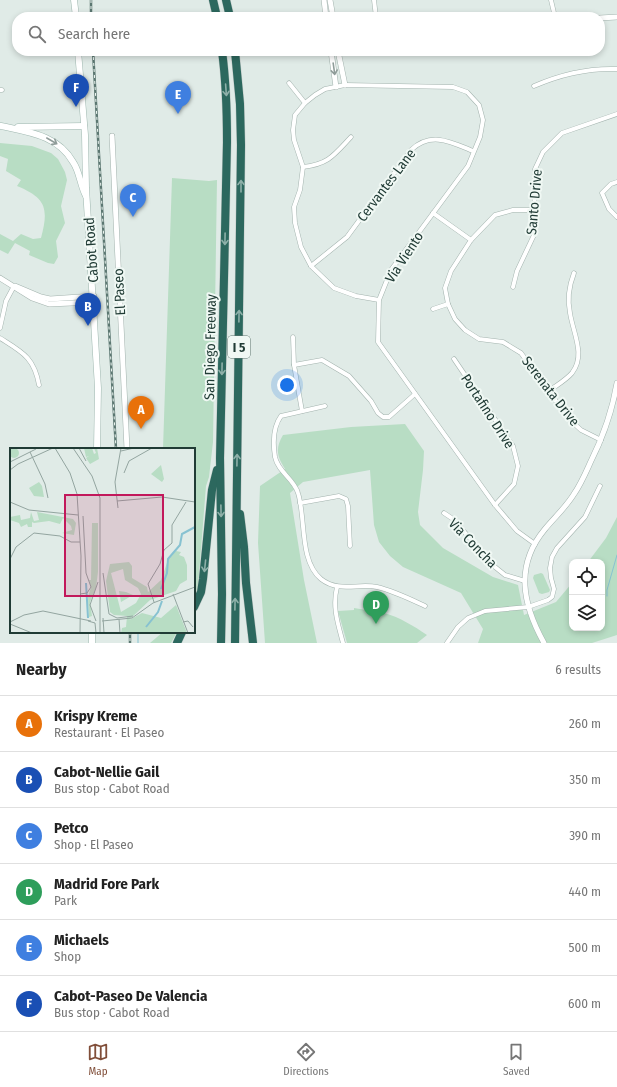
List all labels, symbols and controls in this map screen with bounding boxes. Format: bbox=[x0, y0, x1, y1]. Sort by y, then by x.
search box bbox=[12, 12, 605, 56]
icon: search bbox=[26, 23, 48, 45]
text: Search here bbox=[58, 25, 130, 43]
one-way arrow bbox=[330, 62, 338, 75]
pin: F bbox=[63, 74, 89, 107]
pin: E bbox=[165, 81, 191, 114]
one-way arrow bbox=[223, 83, 230, 96]
one-way arrow bbox=[46, 138, 58, 146]
street label: Cervantes Lane bbox=[354, 145, 419, 225]
street label: Santo Drive bbox=[523, 168, 546, 236]
one-way arrow bbox=[237, 180, 245, 193]
pin: C bbox=[120, 184, 146, 217]
street label: Cabot Road bbox=[81, 217, 102, 283]
street label: Via Viento bbox=[382, 229, 427, 286]
one-way arrow bbox=[221, 232, 229, 245]
street label: El Paseo bbox=[110, 268, 129, 316]
pin: B bbox=[75, 293, 101, 326]
street label: San Diego Freeway bbox=[201, 293, 220, 400]
one-way arrow bbox=[235, 310, 243, 323]
road number: I 5 bbox=[228, 336, 250, 358]
street label: Serenata Drive bbox=[518, 353, 583, 430]
one-way arrow bbox=[218, 362, 226, 375]
street label: Portafino Drive bbox=[457, 371, 518, 452]
your location bbox=[277, 375, 297, 395]
pin: A bbox=[128, 396, 154, 429]
inset map bbox=[10, 448, 195, 633]
one-way arrow bbox=[233, 454, 241, 467]
one-way arrow bbox=[217, 504, 225, 517]
street label: Via Concha bbox=[445, 515, 501, 572]
one-way arrow bbox=[201, 559, 208, 572]
map controls bbox=[569, 559, 605, 631]
button: locate bbox=[569, 559, 605, 595]
pin: D bbox=[363, 591, 389, 624]
button: layers bbox=[569, 595, 605, 631]
one-way arrow bbox=[231, 598, 239, 611]
text: Nearby bbox=[16, 659, 67, 680]
text: 6 results bbox=[555, 662, 601, 677]
text: Krispy Kreme bbox=[54, 707, 137, 725]
text: A bbox=[25, 716, 33, 731]
text: 260 m bbox=[569, 716, 601, 731]
text: Restaurant · El Paseo bbox=[54, 725, 164, 740]
text: Cabot-Nellie Gail bbox=[54, 763, 159, 781]
text: B bbox=[25, 772, 33, 787]
text: 350 m bbox=[569, 772, 601, 787]
text: Bus stop · Cabot Road bbox=[54, 781, 170, 796]
text: Petco bbox=[54, 819, 89, 837]
text: C bbox=[26, 828, 32, 843]
text: 390 m bbox=[569, 828, 601, 843]
text: Shop · El Paseo bbox=[54, 837, 134, 852]
text: Madrid Fore Park bbox=[54, 875, 159, 893]
text: D bbox=[25, 884, 33, 899]
text: 440 m bbox=[569, 884, 601, 899]
text: Park bbox=[54, 893, 77, 908]
text: Michaels bbox=[54, 931, 109, 949]
text: E bbox=[26, 940, 32, 955]
text: 500 m bbox=[568, 940, 601, 955]
text: Shop bbox=[54, 949, 81, 964]
text: Cabot-Paseo De Valencia bbox=[54, 987, 207, 1005]
text: F bbox=[26, 996, 32, 1011]
text: 600 m bbox=[568, 996, 601, 1011]
text: Bus stop · Cabot Road bbox=[54, 1005, 170, 1020]
tab: Map bbox=[87, 1041, 109, 1078]
tab: Directions bbox=[283, 1041, 329, 1078]
tab: Saved bbox=[503, 1041, 530, 1078]

